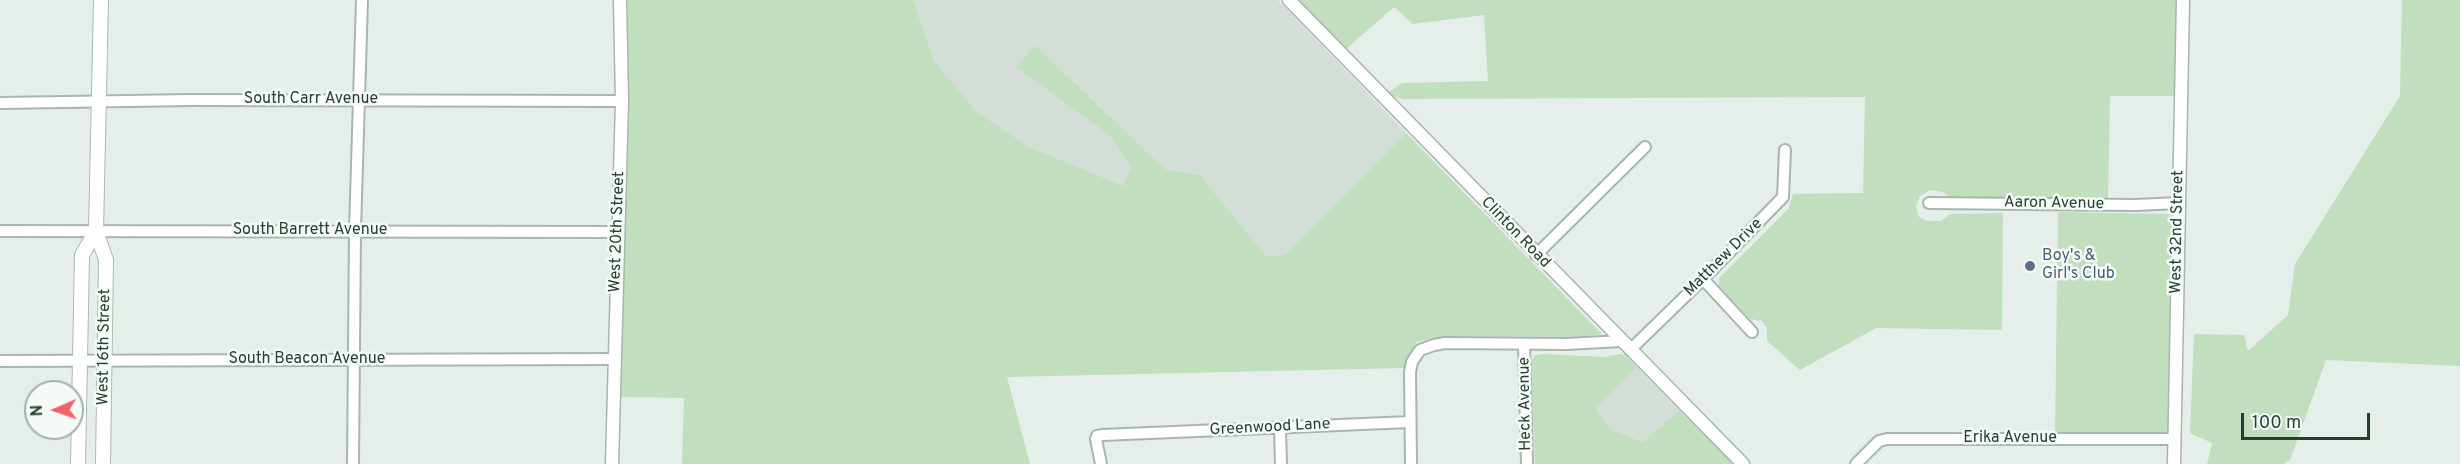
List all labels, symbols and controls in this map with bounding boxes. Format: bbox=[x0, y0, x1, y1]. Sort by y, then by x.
street label: South Carr Avenue bbox=[244, 90, 378, 110]
street label: West 32nd Street bbox=[2167, 170, 2189, 294]
street label: West 20th Street bbox=[606, 171, 630, 293]
street label: Clinton Road bbox=[1476, 193, 1554, 273]
street label: Aaron Avenue bbox=[2004, 194, 2104, 214]
street label: Matthew Drive bbox=[1681, 215, 1767, 301]
street label: South Barrett Avenue bbox=[233, 221, 387, 241]
place label: Boy's & Girl's Club bbox=[2042, 247, 2115, 285]
marker: Boy's & Girl's Club bbox=[2023, 259, 2037, 273]
street label: West 16th Street bbox=[94, 288, 116, 406]
street label: South Beacon Avenue bbox=[229, 350, 385, 370]
street label: Heck Avenue bbox=[1516, 357, 1536, 451]
north arrow bbox=[24, 380, 84, 440]
scale bar bbox=[2244, 401, 2373, 439]
text: N bbox=[28, 404, 48, 417]
text: 100 m bbox=[2252, 412, 2301, 435]
street label: Greenwood Lane bbox=[1209, 415, 1331, 441]
street label: Erika Avenue bbox=[1963, 429, 2057, 449]

